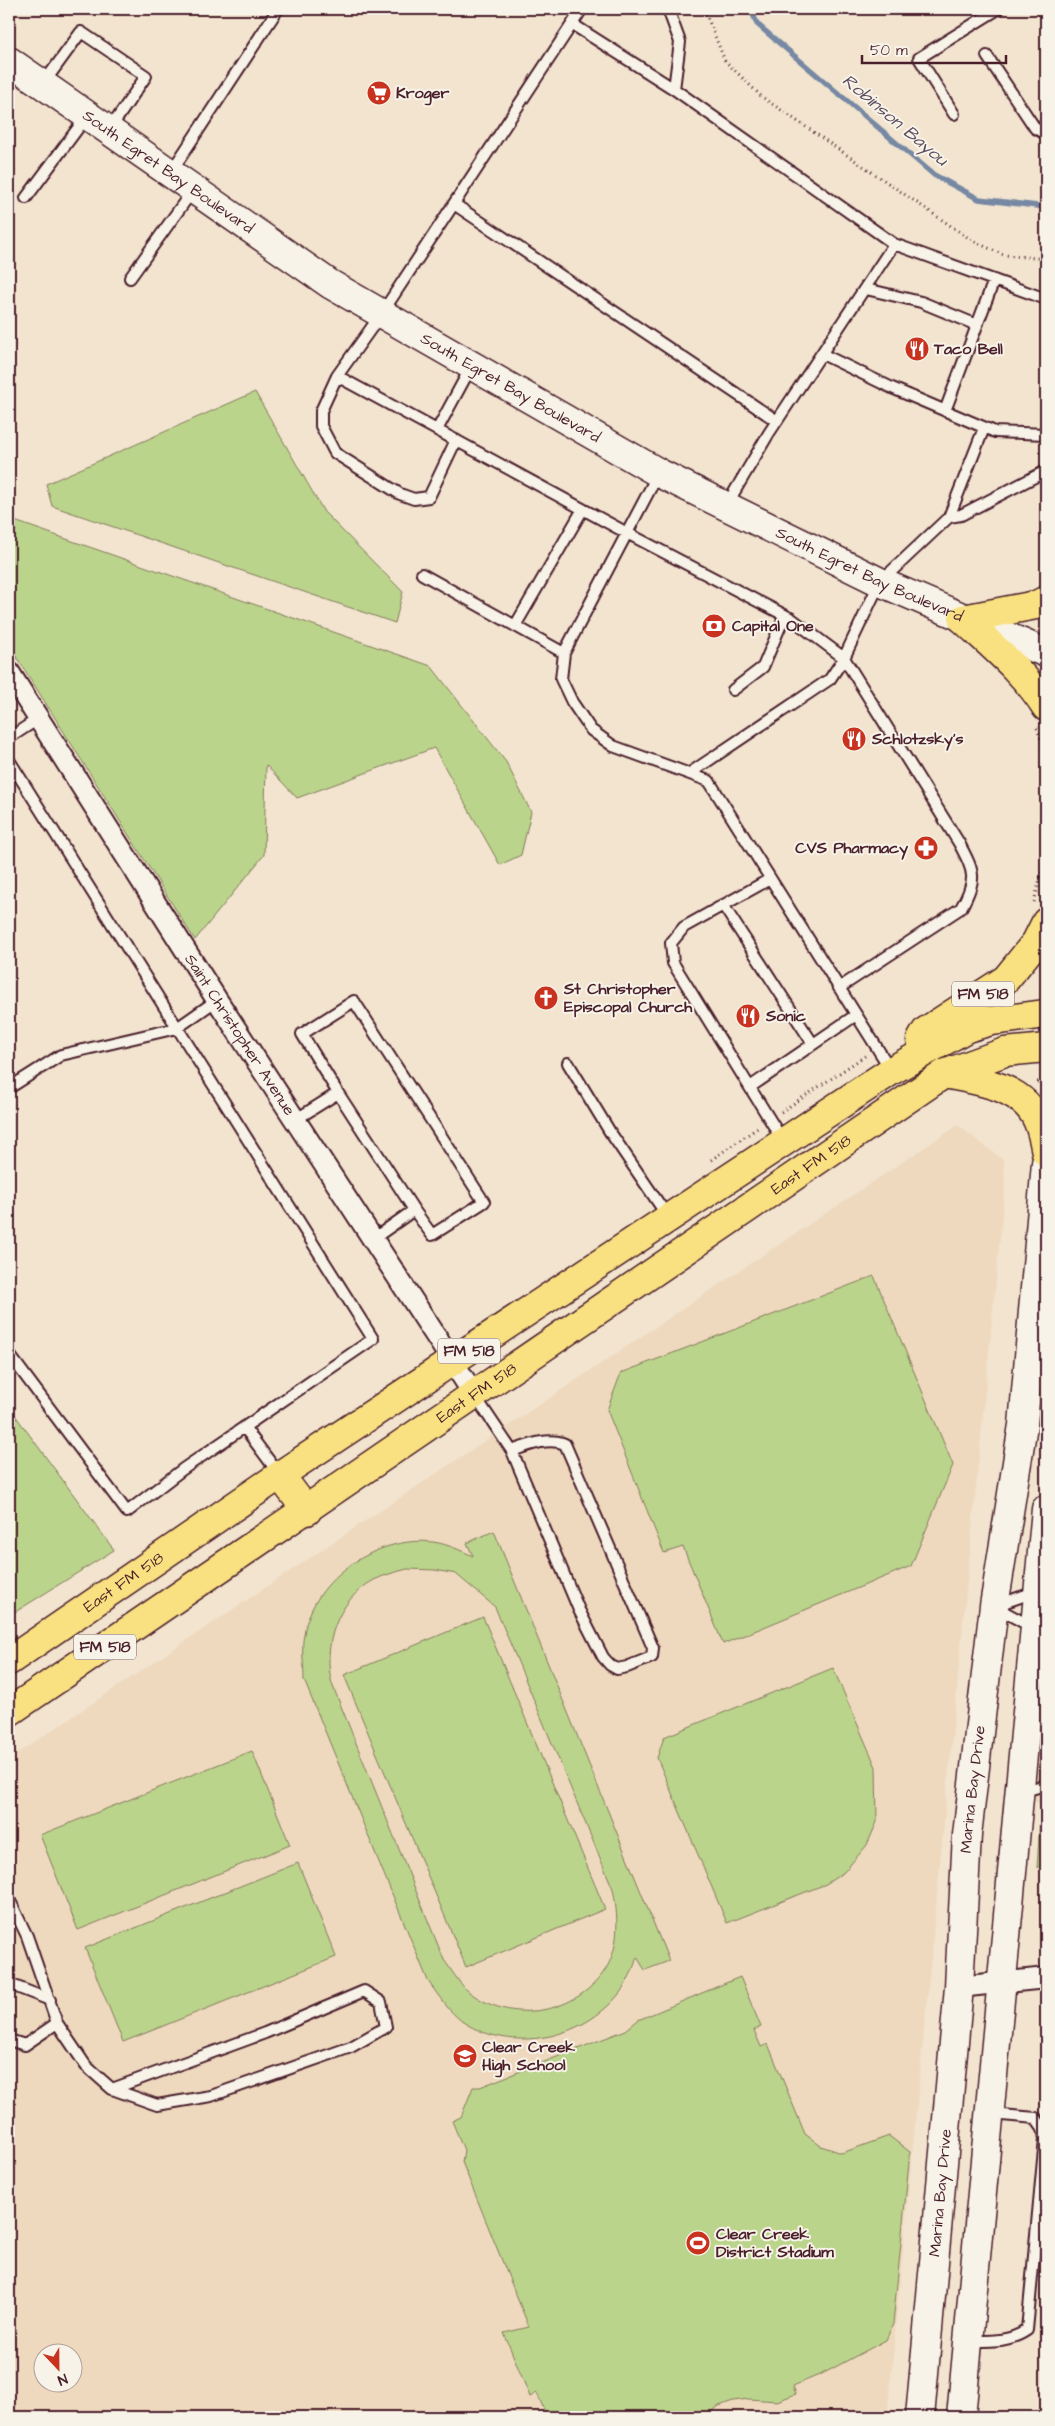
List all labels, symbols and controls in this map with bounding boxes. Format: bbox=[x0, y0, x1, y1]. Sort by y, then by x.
scale bar bbox=[862, 32, 1006, 64]
text: 50 m bbox=[870, 40, 908, 61]
water label: Robinson Bayou bbox=[836, 68, 954, 173]
supermarket icon: Kroger bbox=[366, 80, 392, 106]
place label: Kroger bbox=[396, 82, 449, 106]
street label: South Egret Bay Boulevard bbox=[78, 104, 258, 239]
street label: South Egret Bay Boulevard bbox=[417, 327, 604, 448]
restaurant icon: Taco Bell bbox=[904, 336, 930, 362]
place label: Taco Bell bbox=[933, 338, 1003, 360]
street label: South Egret Bay Boulevard bbox=[772, 521, 966, 627]
bank icon: Capital One bbox=[701, 613, 727, 639]
place label: Capital One bbox=[732, 615, 814, 637]
restaurant icon: Schlotzsky's bbox=[841, 726, 867, 752]
place label: Schlotzsky's bbox=[871, 728, 964, 751]
pharmacy icon: CVS Pharmacy bbox=[913, 835, 939, 861]
place label: CVS Pharmacy bbox=[795, 837, 908, 860]
street label: Saint Christopher Avenue bbox=[180, 950, 301, 1120]
place label: St Christopher Episcopal Church bbox=[563, 978, 693, 1018]
road number: FM 518 bbox=[952, 982, 1014, 1006]
church icon: St Christopher Episcopal Church bbox=[533, 985, 559, 1011]
restaurant icon: Sonic bbox=[735, 1003, 761, 1029]
place label: Sonic bbox=[765, 1005, 807, 1027]
street label: East FM 518 bbox=[766, 1129, 856, 1200]
road number: FM 518 bbox=[438, 1338, 500, 1364]
street label: East FM 518 bbox=[432, 1358, 521, 1428]
street label: East FM 518 bbox=[79, 1547, 168, 1618]
road number: FM 518 bbox=[74, 1634, 136, 1660]
street label: Marina Bay Drive bbox=[955, 1724, 991, 1854]
place label: Clear Creek High School bbox=[482, 2036, 575, 2078]
school or university icon: Clear Creek High School bbox=[452, 2043, 478, 2069]
street label: Marina Bay Drive bbox=[924, 2128, 957, 2258]
place label: Clear Creek District Stadium bbox=[716, 2223, 834, 2263]
sports icon: Clear Creek District Stadium bbox=[685, 2230, 711, 2256]
north arrow bbox=[32, 2344, 82, 2394]
text: N bbox=[54, 2368, 70, 2390]

